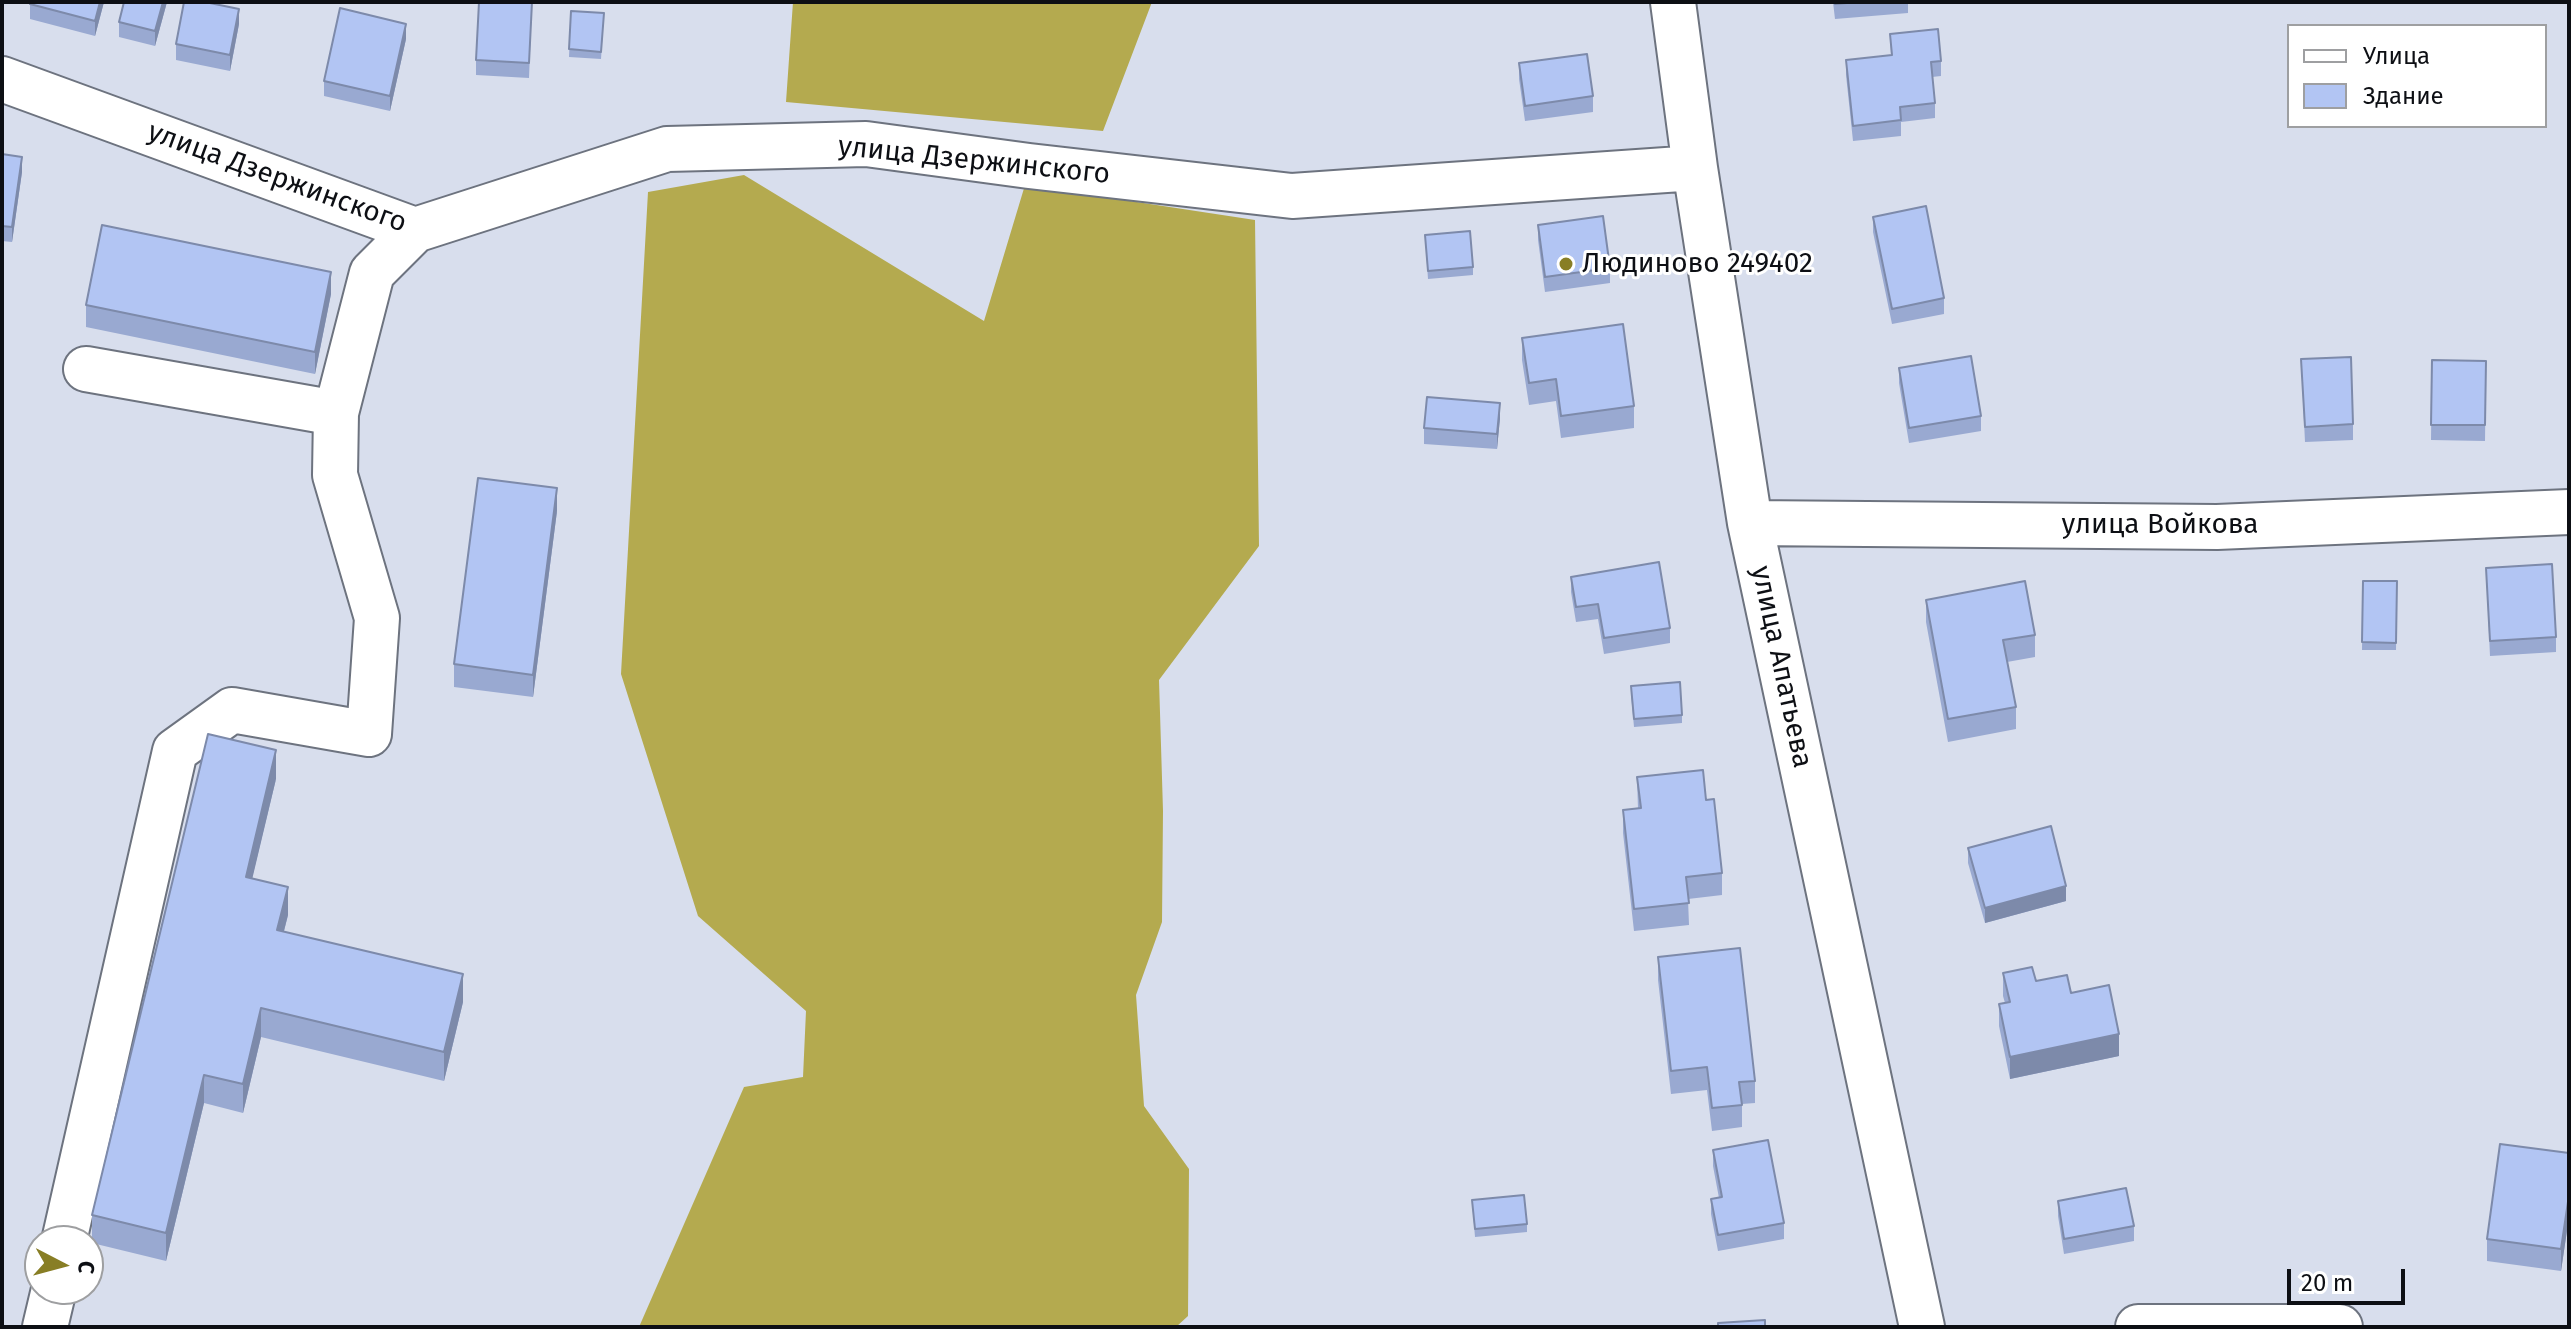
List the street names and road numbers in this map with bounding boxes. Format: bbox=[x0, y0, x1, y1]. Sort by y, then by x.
street label: улица Дзержинского bbox=[143, 115, 411, 241]
street label: улица Дзержинского bbox=[836, 130, 1112, 192]
street label: улица Войкова bbox=[2062, 508, 2258, 542]
street label: улица Апатьева bbox=[1743, 563, 1819, 771]

